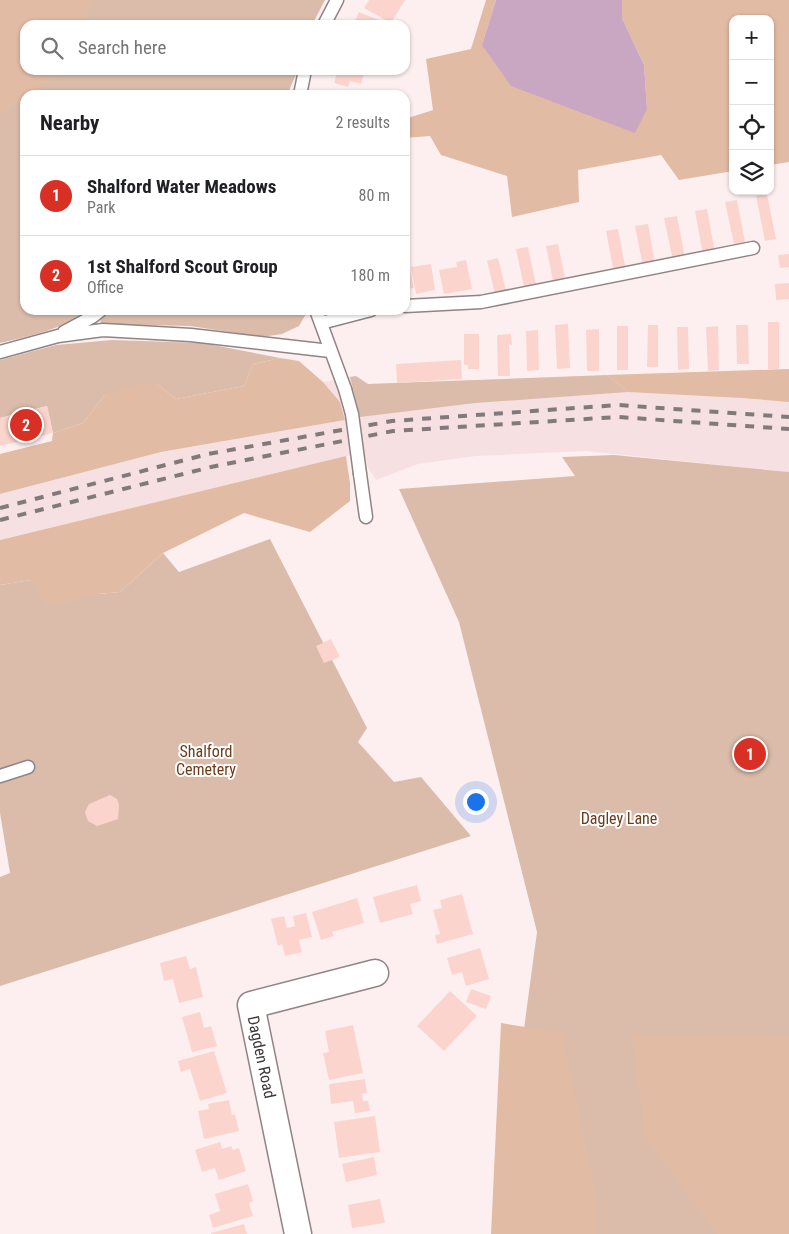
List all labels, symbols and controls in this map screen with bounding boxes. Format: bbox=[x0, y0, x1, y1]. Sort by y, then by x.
map controls bbox=[729, 15, 774, 195]
button: + bbox=[729, 15, 774, 60]
search box bbox=[20, 20, 410, 75]
icon: search bbox=[38, 34, 66, 62]
text: Search here bbox=[78, 36, 166, 59]
button: − bbox=[729, 60, 774, 105]
button: locate bbox=[729, 105, 774, 150]
text: Nearby bbox=[40, 111, 99, 135]
text: 2 results bbox=[335, 113, 390, 132]
button: layers bbox=[729, 150, 774, 195]
text: Shalford Water Meadows bbox=[87, 175, 276, 198]
text: 1 bbox=[52, 186, 60, 205]
text: 80 m bbox=[358, 186, 390, 205]
text: Park bbox=[87, 198, 116, 217]
text: 1st Shalford Scout Group bbox=[87, 255, 278, 278]
text: 2 bbox=[52, 266, 60, 285]
text: 180 m bbox=[351, 266, 390, 285]
text: Office bbox=[87, 278, 123, 297]
pin: 2 bbox=[10, 406, 42, 444]
pin: 1 bbox=[734, 735, 766, 773]
park label: Shalford Cemetery bbox=[176, 742, 236, 779]
your location bbox=[463, 789, 489, 815]
park label: Dagley Lane bbox=[581, 809, 657, 828]
street label: Dagden Road bbox=[244, 1014, 280, 1100]

